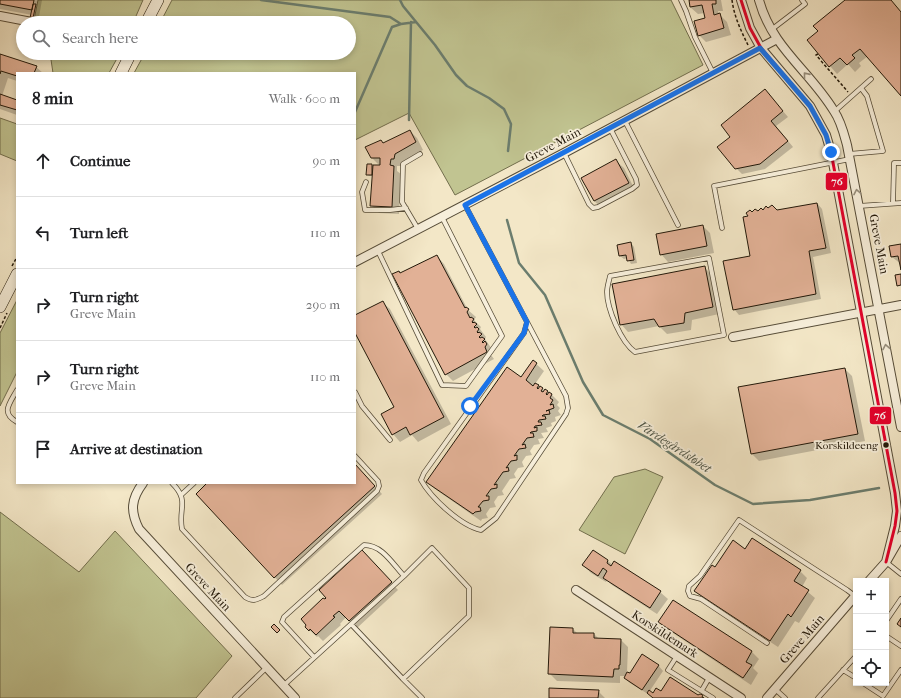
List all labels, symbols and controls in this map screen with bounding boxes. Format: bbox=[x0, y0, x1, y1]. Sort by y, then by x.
search box bbox=[16, 16, 356, 60]
icon: search bbox=[30, 27, 52, 49]
text: Search here bbox=[62, 29, 138, 47]
one-way arrow bbox=[804, 72, 811, 80]
text: 8 min bbox=[32, 88, 73, 108]
text: Walk · 600 m bbox=[269, 91, 340, 106]
street label: Greve Main bbox=[523, 125, 583, 165]
route end bbox=[822, 143, 840, 161]
icon: ahead bbox=[32, 150, 54, 172]
text: Continue bbox=[70, 152, 130, 170]
text: 90 m bbox=[312, 153, 340, 168]
line badge: 76 bbox=[825, 172, 848, 191]
text: 76 bbox=[830, 175, 844, 188]
one-way arrow bbox=[853, 189, 861, 195]
street label: Greve Main bbox=[866, 213, 892, 275]
icon: left bbox=[32, 222, 54, 244]
text: Turn left bbox=[70, 224, 128, 242]
text: 110 m bbox=[310, 225, 340, 240]
text: Turn right bbox=[70, 288, 139, 306]
icon: right bbox=[32, 294, 54, 316]
text: 290 m bbox=[306, 297, 340, 312]
text: Greve Main bbox=[70, 306, 136, 321]
one-way arrow bbox=[882, 344, 891, 350]
text: Turn right bbox=[70, 360, 139, 378]
icon: right bbox=[32, 366, 54, 388]
text: 110 m bbox=[310, 369, 340, 384]
text: Greve Main bbox=[70, 378, 136, 393]
route start bbox=[461, 397, 479, 415]
line badge: 76 bbox=[869, 406, 892, 425]
text: 76 bbox=[873, 409, 887, 422]
water label: Vardegårdsløbet bbox=[635, 417, 715, 476]
icon: arrive bbox=[32, 438, 54, 460]
place label: Korskildeeng bbox=[815, 439, 878, 452]
text: Arrive at destination bbox=[70, 440, 202, 458]
marker: Korskildeeng bbox=[881, 440, 891, 450]
street label: Greve Main bbox=[182, 560, 234, 614]
map controls bbox=[853, 578, 889, 686]
button: + bbox=[853, 578, 889, 614]
street label: Korskildemark bbox=[629, 607, 701, 661]
street label: Greve Main bbox=[777, 611, 827, 666]
button: − bbox=[853, 614, 889, 650]
button: locate bbox=[853, 650, 889, 686]

